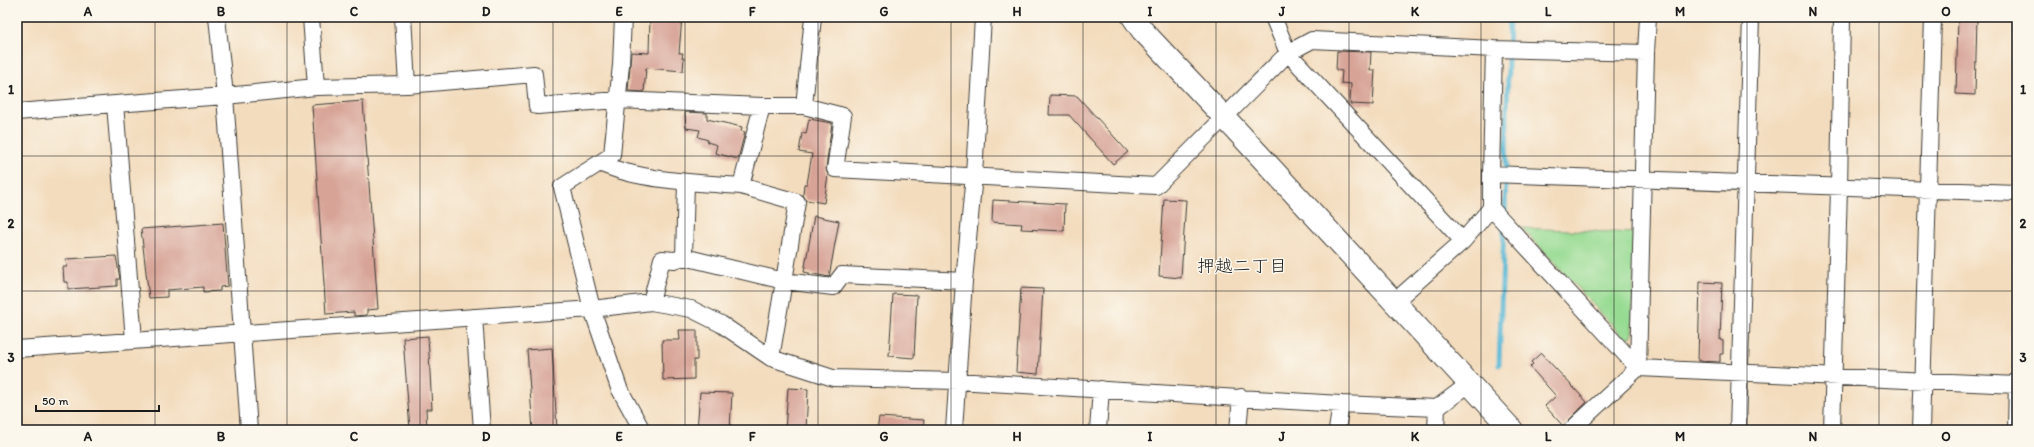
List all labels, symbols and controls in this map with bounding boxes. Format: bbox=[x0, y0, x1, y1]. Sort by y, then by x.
text: A bbox=[83, 4, 93, 19]
text: B bbox=[217, 4, 226, 19]
text: C bbox=[350, 4, 359, 19]
text: D bbox=[482, 4, 491, 19]
text: E bbox=[615, 4, 623, 19]
text: F bbox=[749, 4, 756, 19]
text: G bbox=[880, 4, 889, 19]
text: H bbox=[1013, 4, 1022, 19]
text: I bbox=[1148, 4, 1153, 19]
text: J bbox=[1278, 4, 1286, 19]
text: K bbox=[1411, 4, 1420, 19]
text: L bbox=[1545, 4, 1552, 19]
text: M bbox=[1675, 4, 1685, 19]
text: N bbox=[1809, 4, 1818, 19]
text: O bbox=[1941, 4, 1951, 19]
text: 1 bbox=[8, 82, 14, 97]
text: 1 bbox=[2020, 82, 2026, 97]
text: 2 bbox=[8, 216, 15, 231]
text: 2 bbox=[2020, 216, 2027, 231]
district label: 押越二丁目 bbox=[1197, 255, 1287, 277]
text: 3 bbox=[7, 350, 15, 365]
text: 3 bbox=[2019, 350, 2027, 365]
scale bar bbox=[36, 387, 159, 413]
text: 50 m bbox=[42, 394, 68, 408]
text: A bbox=[83, 429, 93, 444]
text: B bbox=[217, 429, 226, 444]
text: C bbox=[350, 429, 359, 444]
text: D bbox=[482, 429, 491, 444]
text: E bbox=[615, 429, 623, 444]
text: F bbox=[749, 429, 756, 444]
text: G bbox=[880, 429, 889, 444]
text: H bbox=[1013, 429, 1022, 444]
text: I bbox=[1148, 429, 1153, 444]
text: J bbox=[1278, 429, 1286, 444]
text: K bbox=[1411, 429, 1420, 444]
text: L bbox=[1545, 429, 1552, 444]
text: M bbox=[1675, 429, 1685, 444]
text: N bbox=[1809, 429, 1818, 444]
text: O bbox=[1941, 429, 1951, 444]

